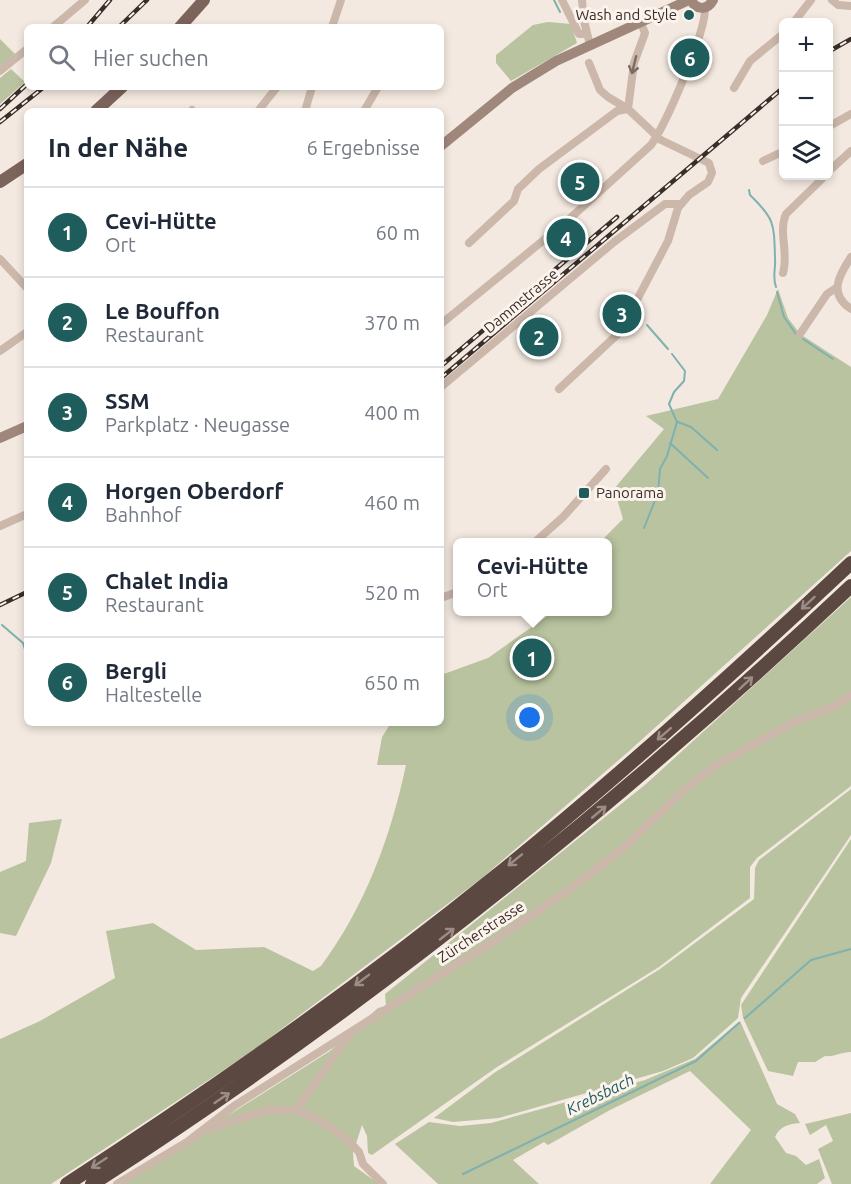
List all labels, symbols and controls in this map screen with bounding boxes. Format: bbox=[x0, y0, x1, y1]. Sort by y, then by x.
place label: Wash and Style bbox=[576, 6, 677, 23]
marker: Wash and Style bbox=[682, 8, 696, 22]
map controls bbox=[779, 18, 833, 180]
button: + bbox=[779, 18, 833, 72]
search box bbox=[24, 24, 444, 90]
pin: 6 bbox=[670, 36, 710, 80]
icon: search bbox=[45, 41, 78, 74]
text: Hier suchen bbox=[93, 45, 209, 70]
one-way arrow bbox=[628, 55, 640, 74]
button: − bbox=[779, 72, 833, 126]
button: layers bbox=[779, 126, 833, 180]
text: In der Nähe bbox=[48, 133, 188, 162]
text: 6 Ergebnisse bbox=[306, 136, 420, 159]
pin: 5 bbox=[560, 160, 600, 204]
text: Cevi-Hütte bbox=[105, 208, 217, 233]
pin: 4 bbox=[546, 216, 586, 260]
text: 1 bbox=[62, 221, 73, 244]
text: 60 m bbox=[376, 221, 420, 244]
text: Ort bbox=[105, 233, 136, 256]
street label: Dammstrasse bbox=[480, 265, 561, 336]
pin: 3 bbox=[602, 292, 642, 336]
text: Le Bouffon bbox=[105, 298, 220, 323]
text: 2 bbox=[62, 311, 73, 334]
text: 370 m bbox=[364, 311, 420, 334]
pin: 2 bbox=[520, 314, 558, 360]
text: Restaurant bbox=[105, 323, 204, 346]
text: SSM bbox=[105, 388, 150, 413]
text: 3 bbox=[62, 401, 73, 424]
text: 400 m bbox=[364, 401, 420, 424]
text: Parkplatz · Neugasse bbox=[105, 413, 290, 436]
text: Horgen Oberdorf bbox=[105, 478, 283, 503]
place label: Panorama bbox=[596, 484, 664, 501]
marker: Panorama bbox=[577, 486, 591, 500]
text: 4 bbox=[62, 491, 73, 514]
text: 460 m bbox=[364, 491, 420, 514]
text: Bahnhof bbox=[105, 503, 182, 526]
popup bbox=[453, 538, 612, 616]
text: Cevi-Hütte bbox=[477, 553, 588, 578]
text: Chalet India bbox=[105, 568, 229, 593]
text: Ort bbox=[477, 578, 508, 601]
text: 5 bbox=[62, 581, 73, 604]
text: 520 m bbox=[364, 581, 420, 604]
text: Restaurant bbox=[105, 593, 204, 616]
one-way arrow bbox=[801, 596, 816, 610]
pin: 1 bbox=[512, 636, 552, 680]
text: Bergli bbox=[105, 658, 167, 683]
text: 6 bbox=[62, 671, 73, 694]
text: 650 m bbox=[364, 671, 420, 694]
one-way arrow bbox=[738, 676, 753, 691]
text: Haltestelle bbox=[105, 683, 202, 706]
your location bbox=[515, 703, 544, 732]
one-way arrow bbox=[657, 727, 672, 741]
one-way arrow bbox=[591, 805, 606, 819]
one-way arrow bbox=[507, 854, 523, 867]
street label: Zürcherstrasse bbox=[434, 897, 527, 966]
one-way arrow bbox=[439, 928, 455, 941]
one-way arrow bbox=[354, 974, 370, 987]
water label: Krebsbach bbox=[563, 1070, 637, 1118]
one-way arrow bbox=[213, 1092, 229, 1104]
one-way arrow bbox=[91, 1158, 108, 1170]

